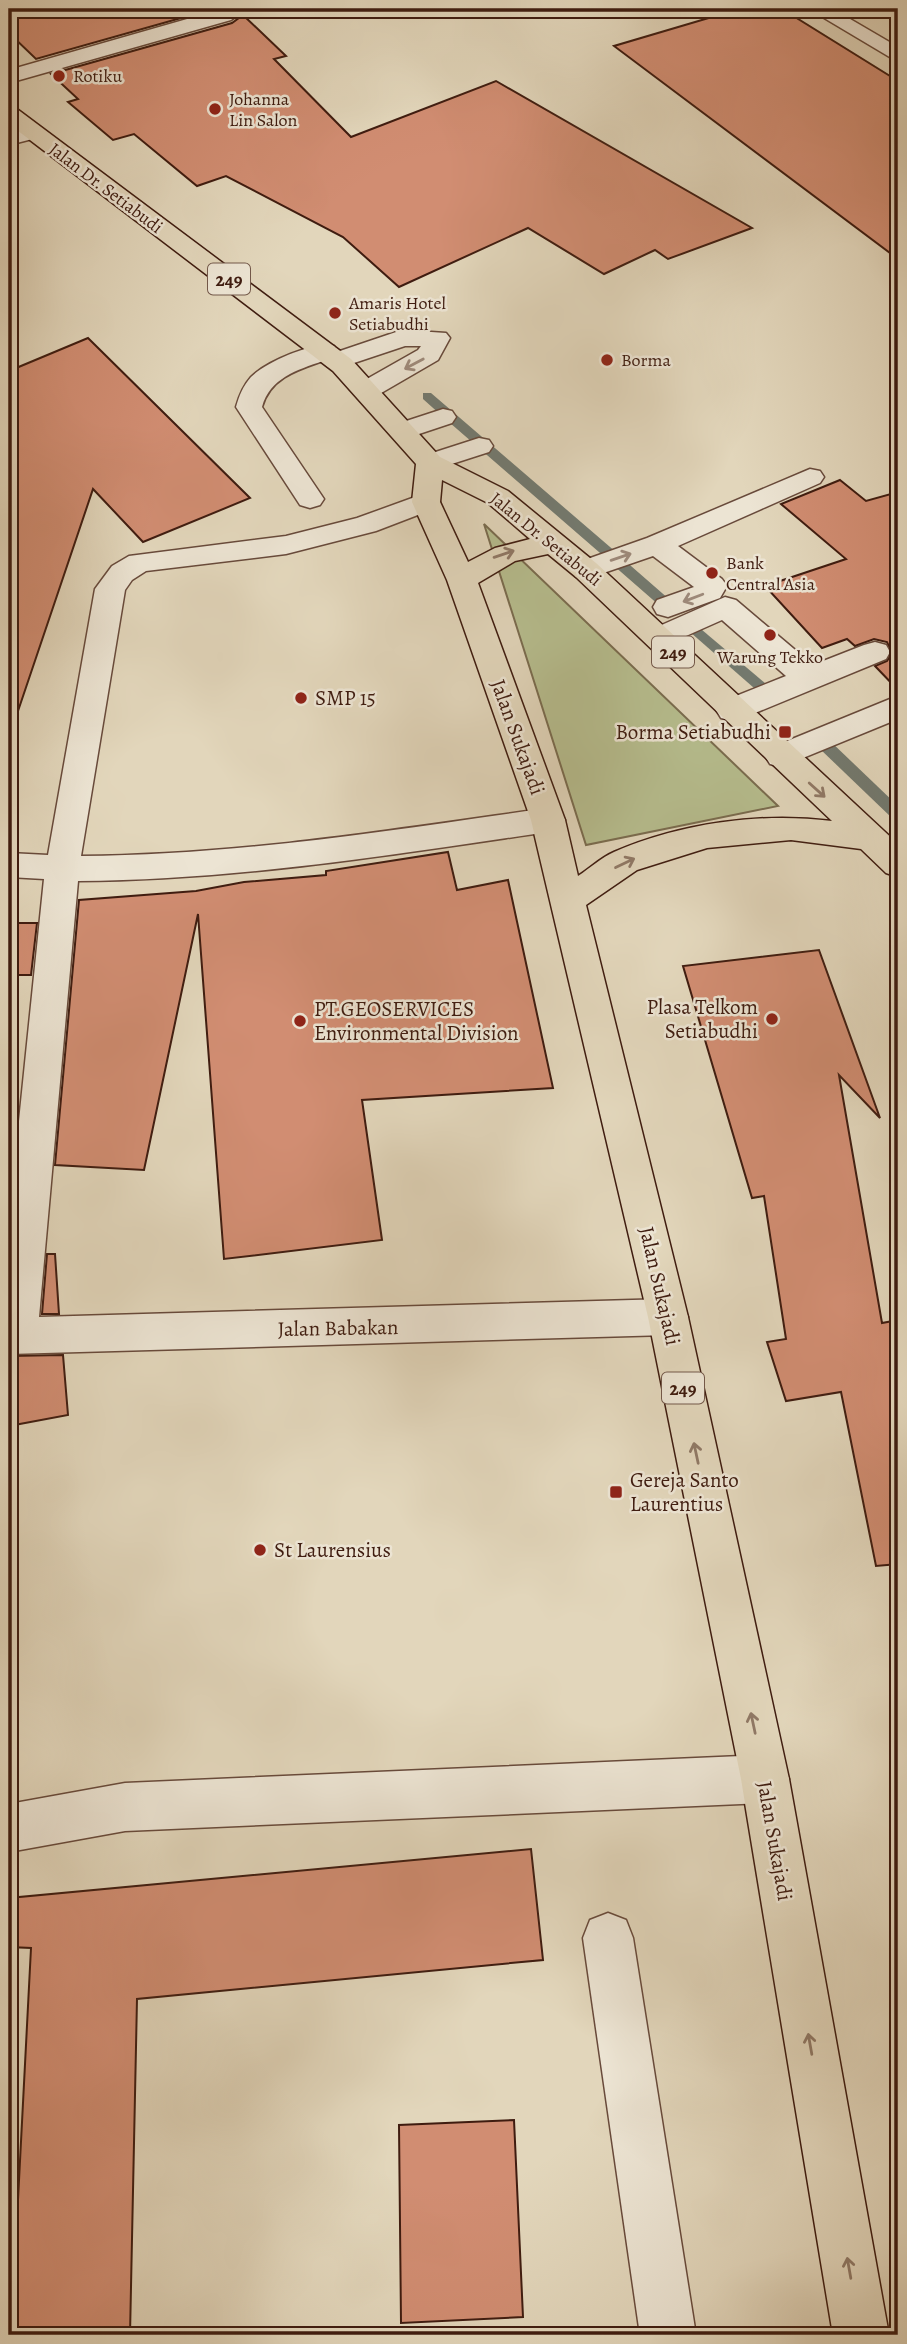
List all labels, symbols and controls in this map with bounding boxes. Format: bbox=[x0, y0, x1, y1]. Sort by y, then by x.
place label: Rotiku bbox=[73, 64, 122, 88]
marker: Rotiku bbox=[51, 68, 67, 84]
place label: Johanna Lin Salon bbox=[229, 87, 298, 132]
marker: Johanna Lin Salon bbox=[207, 101, 223, 117]
street label: Jalan Dr. Setiabudi bbox=[44, 137, 168, 239]
road number: 249 bbox=[208, 264, 250, 294]
place label: Amaris Hotel Setiabudhi bbox=[348, 291, 446, 336]
marker: Amaris Hotel Setiabudhi bbox=[327, 305, 343, 321]
place label: Borma bbox=[621, 348, 671, 372]
marker: Borma bbox=[599, 352, 615, 368]
one-way arrow bbox=[404, 357, 424, 371]
street label: Jalan Dr. Setiabudi bbox=[485, 487, 607, 591]
one-way arrow bbox=[493, 547, 515, 559]
one-way arrow bbox=[610, 550, 632, 562]
place label: Bank Central Asia bbox=[726, 551, 816, 596]
marker: Bank Central Asia bbox=[704, 565, 720, 581]
one-way arrow bbox=[683, 593, 705, 605]
marker: Warung Tekko bbox=[762, 627, 778, 643]
road number: 249 bbox=[652, 636, 694, 667]
place label: Warung Tekko bbox=[716, 645, 823, 669]
street label: Jalan Sukajadi bbox=[484, 675, 552, 799]
place label: SMP 15 bbox=[315, 684, 376, 712]
marker: SMP 15 bbox=[293, 690, 309, 706]
place label: Borma Setiabudhi bbox=[616, 718, 771, 746]
marker: Borma Setiabudhi bbox=[777, 724, 793, 740]
one-way arrow bbox=[808, 781, 825, 798]
one-way arrow bbox=[614, 855, 635, 869]
place label: Plasa Telkom Setiabudhi bbox=[646, 993, 758, 1045]
place label: PT.GEOSERVICES Environmental Division bbox=[314, 995, 519, 1047]
marker: Plasa Telkom Setiabudhi bbox=[764, 1011, 780, 1027]
marker: PT.GEOSERVICES Environmental Division bbox=[292, 1013, 308, 1029]
street label: Jalan Sukajadi bbox=[633, 1224, 687, 1348]
street label: Jalan Babakan bbox=[277, 1313, 399, 1343]
road number: 249 bbox=[662, 1372, 704, 1404]
one-way arrow bbox=[689, 1442, 703, 1465]
place label: Gereja Santo Laurentius bbox=[630, 1466, 739, 1518]
marker: Gereja Santo Laurentius bbox=[608, 1484, 624, 1500]
place label: St Laurensius bbox=[274, 1536, 391, 1564]
marker: St Laurensius bbox=[252, 1542, 268, 1558]
one-way arrow bbox=[745, 1712, 759, 1735]
street label: Jalan Sukajadi bbox=[751, 1779, 799, 1903]
one-way arrow bbox=[803, 2033, 816, 2056]
one-way arrow bbox=[842, 2257, 855, 2280]

